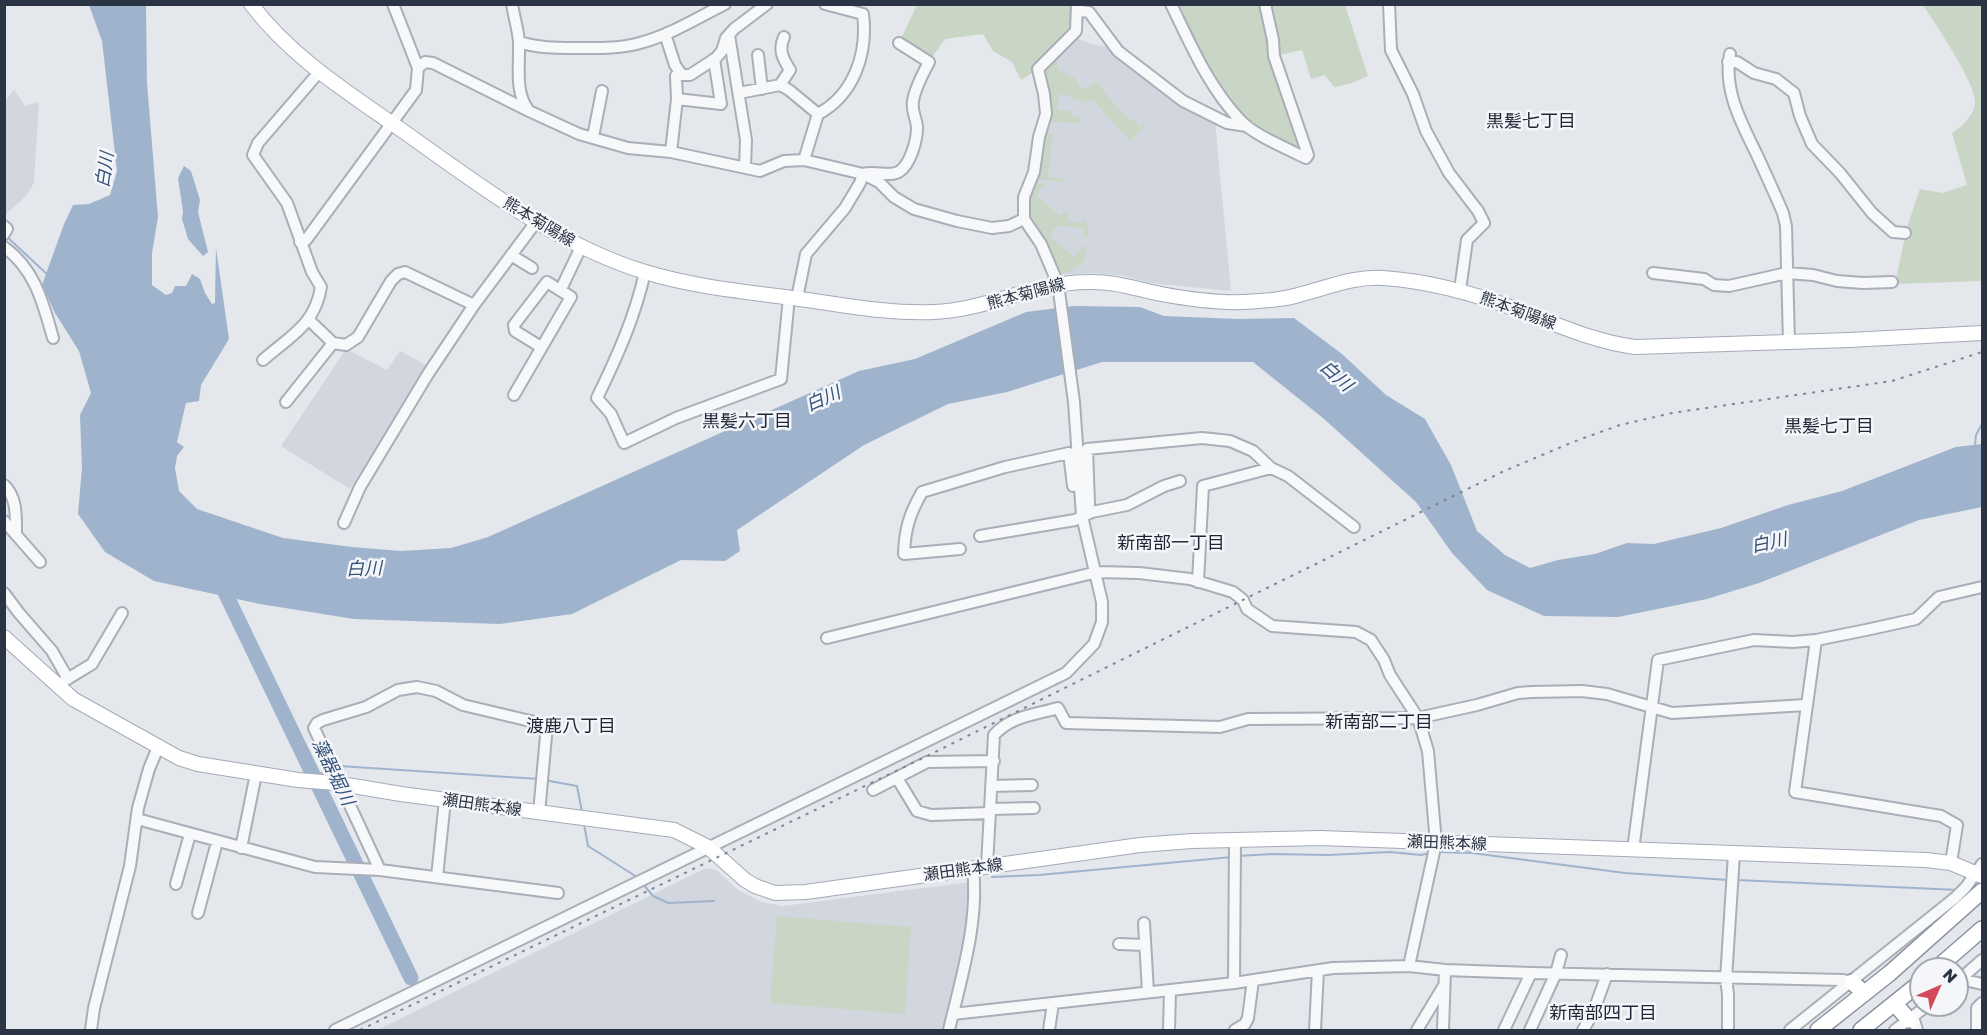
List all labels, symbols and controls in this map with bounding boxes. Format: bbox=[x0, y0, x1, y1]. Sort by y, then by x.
district label: 黒髪七丁目 bbox=[1486, 110, 1576, 132]
water label: 白川 bbox=[92, 151, 118, 189]
street label: 熊本菊陽線 bbox=[500, 193, 578, 251]
street label: 熊本菊陽線 bbox=[985, 274, 1067, 314]
street label: 熊本菊陽線 bbox=[1477, 288, 1559, 334]
water label: 白川 bbox=[1315, 356, 1357, 396]
water label: 白川 bbox=[802, 382, 844, 416]
district label: 黒髪六丁目 bbox=[702, 410, 792, 432]
district label: 黒髪七丁目 bbox=[1784, 415, 1874, 437]
water label: 白川 bbox=[1749, 529, 1789, 557]
district label: 新南部一丁目 bbox=[1117, 532, 1225, 554]
water label: 白川 bbox=[346, 558, 382, 580]
district label: 新南部二丁目 bbox=[1325, 711, 1433, 733]
district label: 渡鹿八丁目 bbox=[526, 715, 616, 737]
water label: 藻器堀川 bbox=[308, 735, 358, 809]
street label: 瀬田熊本線 bbox=[441, 790, 523, 820]
street label: 瀬田熊本線 bbox=[1407, 832, 1487, 854]
street label: 瀬田熊本線 bbox=[922, 855, 1004, 885]
north arrow bbox=[1909, 957, 1969, 1017]
text: N bbox=[1939, 964, 1962, 987]
district label: 新南部四丁目 bbox=[1549, 1002, 1657, 1024]

